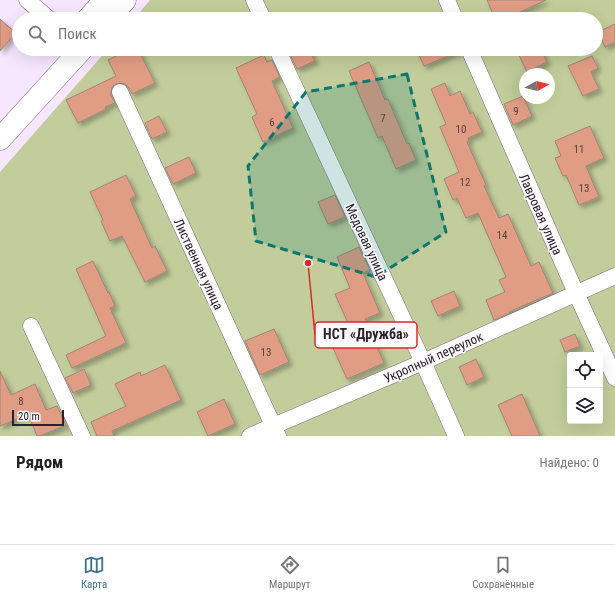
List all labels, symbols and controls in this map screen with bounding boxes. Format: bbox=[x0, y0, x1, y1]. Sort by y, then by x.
search box bbox=[12, 12, 603, 56]
icon: search bbox=[26, 23, 48, 45]
text: Поиск bbox=[58, 25, 97, 43]
north arrow bbox=[519, 68, 555, 104]
house number: 9 bbox=[513, 105, 519, 118]
house number: 7 bbox=[380, 112, 386, 125]
house number: 6 bbox=[269, 116, 275, 129]
house number: 10 bbox=[456, 123, 466, 136]
house number: 11 bbox=[574, 143, 584, 156]
street label: Лавровая улица bbox=[516, 171, 565, 257]
house number: 12 bbox=[460, 176, 470, 189]
house number: 13 bbox=[579, 182, 589, 195]
street label: Медовая улица bbox=[342, 201, 391, 283]
street label: Лиственная улица bbox=[171, 216, 226, 312]
house number: 14 bbox=[497, 229, 508, 242]
callout: НСТ «Дружба» bbox=[315, 322, 417, 348]
text: НСТ «Дружба» bbox=[323, 326, 409, 342]
street label: Укропный переулок bbox=[381, 329, 486, 386]
house number: 13 bbox=[261, 346, 271, 359]
map controls bbox=[567, 352, 603, 424]
button: locate bbox=[567, 352, 603, 388]
button: layers bbox=[567, 388, 603, 424]
house number: 8 bbox=[18, 395, 24, 408]
scale bar bbox=[12, 408, 64, 427]
text: 20 m bbox=[18, 410, 40, 423]
text: Рядом bbox=[16, 452, 63, 472]
text: Найдено: 0 bbox=[539, 455, 599, 470]
tab: Карта bbox=[81, 554, 107, 591]
tab: Маршрут bbox=[269, 554, 310, 591]
tab: Сохранённые bbox=[472, 554, 534, 591]

